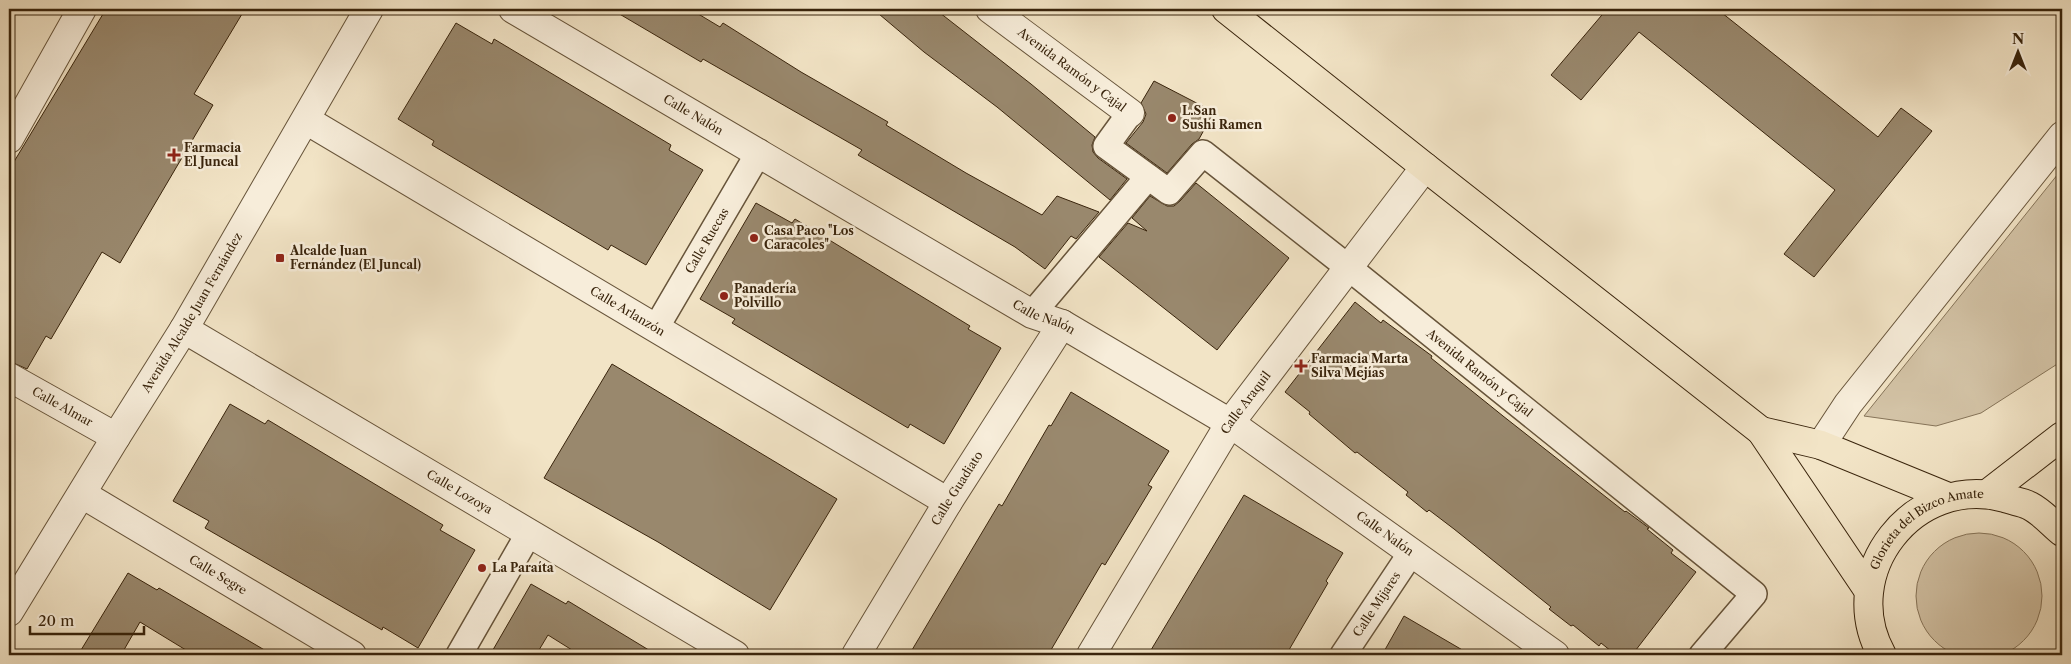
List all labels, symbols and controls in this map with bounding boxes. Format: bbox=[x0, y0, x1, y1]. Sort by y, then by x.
street label: Avenida Ramón y Cajal bbox=[1014, 24, 1130, 115]
north arrow bbox=[1994, 28, 2044, 78]
text: N bbox=[2012, 30, 2024, 48]
street label: Calle Nalón bbox=[661, 91, 727, 138]
place label: L.San Sushi Ramen bbox=[1182, 103, 1263, 132]
marker: L.San Sushi Ramen bbox=[1166, 112, 1178, 124]
place label: Farmacia El Juncal bbox=[184, 140, 242, 169]
marker: Farmacia El Juncal bbox=[168, 149, 180, 161]
street label: Calle Ruecas bbox=[682, 205, 732, 276]
place label: Casa Paco "Los Caracoles" bbox=[764, 223, 854, 252]
street label: Avenida Alcalde Juan Fernández bbox=[137, 230, 245, 396]
marker: Casa Paco "Los Caracoles" bbox=[748, 232, 760, 244]
place label: Alcalde Juan Fernández (El Juncal) bbox=[289, 243, 421, 272]
marker: Alcalde Juan Fernández (El Juncal) bbox=[274, 252, 286, 264]
place label: Panadería Polvillo bbox=[734, 281, 797, 310]
street label: Calle Arlanzón bbox=[587, 283, 668, 339]
marker: Panadería Polvillo bbox=[718, 290, 730, 302]
street label: Calle Nalón bbox=[1010, 296, 1078, 337]
street label: Avenida Ramón y Cajal bbox=[1423, 325, 1536, 420]
place label: Farmacia Marta Silva Mejías bbox=[1311, 351, 1409, 380]
marker: Farmacia Marta Silva Mejías bbox=[1295, 360, 1307, 372]
street label: Calle Araquil bbox=[1217, 368, 1274, 437]
street label: Calle Almar bbox=[29, 383, 95, 429]
street label: Calle Guadiato bbox=[928, 448, 986, 528]
street label: Calle Lozoya bbox=[424, 466, 496, 517]
street label: Glorieta del Bizco Amate bbox=[1867, 486, 1984, 572]
street label: Calle Nalón bbox=[1354, 508, 1417, 559]
street label: Calle Segre bbox=[186, 552, 250, 598]
place label: La Paraíta bbox=[492, 560, 555, 575]
marker: La Paraíta bbox=[476, 562, 488, 574]
street label: Calle Mijares bbox=[1349, 569, 1403, 639]
scale bar bbox=[30, 604, 144, 636]
text: 20 m bbox=[38, 611, 74, 630]

